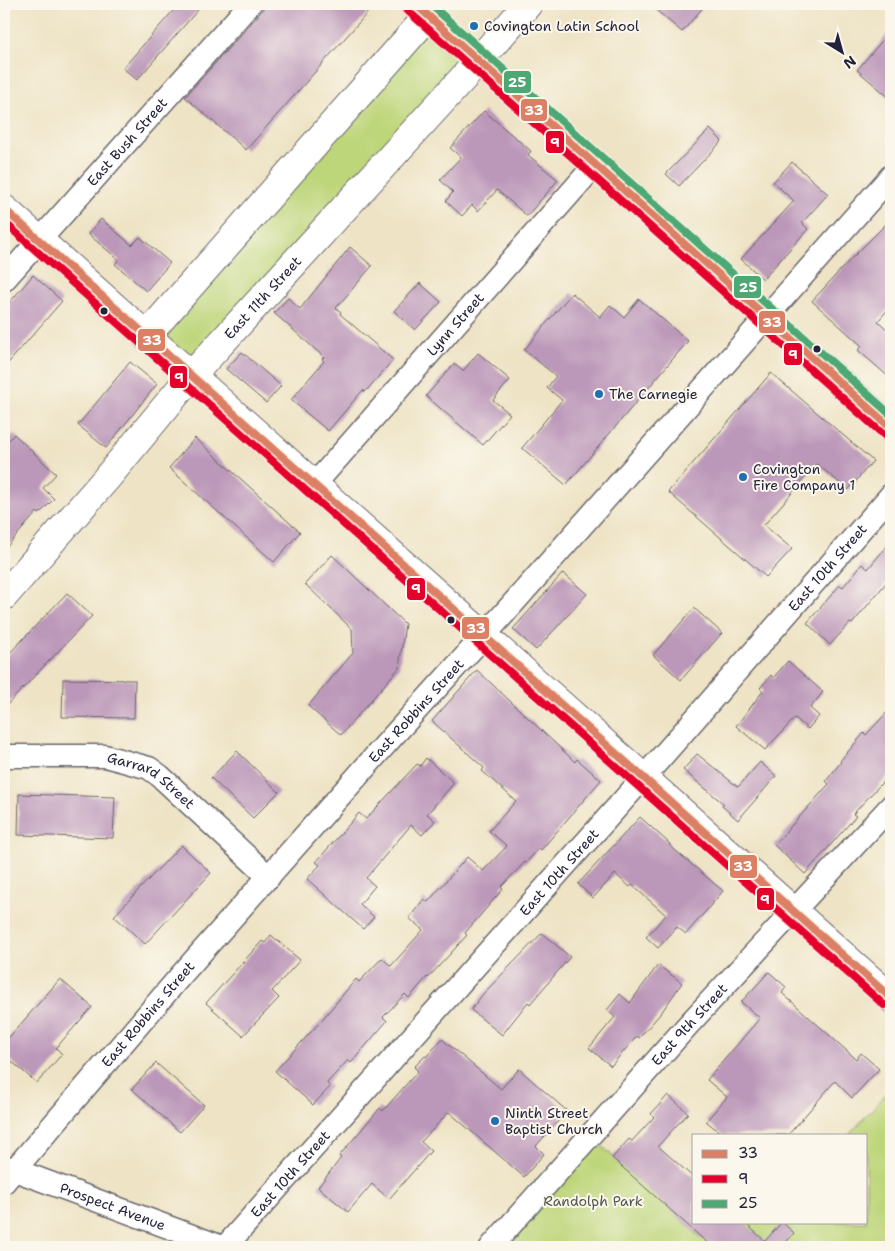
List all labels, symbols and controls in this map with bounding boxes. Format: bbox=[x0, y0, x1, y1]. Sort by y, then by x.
place label: Covington Latin School bbox=[484, 17, 640, 35]
marker: Covington Latin School bbox=[468, 20, 480, 32]
north arrow bbox=[818, 28, 868, 78]
text: N bbox=[840, 52, 860, 73]
line badge: 25 bbox=[503, 70, 532, 94]
text: 25 bbox=[508, 73, 526, 91]
street label: East Bush Street bbox=[83, 94, 171, 190]
line badge: 33 bbox=[520, 98, 548, 122]
text: 33 bbox=[524, 101, 544, 119]
line badge: 9 bbox=[545, 130, 565, 154]
text: 9 bbox=[550, 133, 560, 151]
street label: East 11th Street bbox=[220, 252, 305, 343]
line badge: 25 bbox=[733, 275, 762, 299]
text: 25 bbox=[739, 278, 757, 296]
street label: Lynn Street bbox=[423, 289, 488, 360]
unlabelled marker bbox=[99, 306, 109, 316]
line badge: 33 bbox=[758, 310, 786, 334]
text: 33 bbox=[762, 313, 782, 331]
line badge: 33 bbox=[137, 328, 166, 352]
text: 33 bbox=[142, 331, 162, 349]
line badge: 9 bbox=[783, 342, 803, 366]
unlabelled marker bbox=[812, 344, 822, 354]
text: 9 bbox=[788, 345, 798, 363]
line badge: 9 bbox=[169, 365, 188, 389]
text: 9 bbox=[174, 368, 184, 386]
place label: The Carnegie bbox=[609, 385, 698, 403]
marker: The Carnegie bbox=[593, 388, 605, 400]
place label: Covington Fire Company 1 bbox=[753, 460, 855, 494]
marker: Covington Fire Company 1 bbox=[737, 471, 749, 483]
street label: East 10th Street bbox=[784, 520, 871, 615]
line badge: 9 bbox=[406, 577, 426, 601]
text: 9 bbox=[411, 579, 421, 597]
unlabelled marker bbox=[446, 615, 456, 625]
line badge: 33 bbox=[461, 616, 490, 640]
text: 33 bbox=[466, 619, 486, 637]
street label: East Robbins Street bbox=[365, 655, 468, 767]
street label: Garrard Street bbox=[105, 748, 198, 813]
street label: East 10th Street bbox=[516, 825, 603, 920]
line badge: 33 bbox=[729, 854, 758, 879]
text: 33 bbox=[733, 857, 753, 875]
line badge: 9 bbox=[756, 887, 775, 911]
text: 9 bbox=[760, 890, 770, 908]
street label: East Robbins Street bbox=[97, 957, 198, 1071]
street label: East 9th Street bbox=[647, 980, 731, 1069]
place label: Ninth Street Baptist Church bbox=[505, 1104, 603, 1138]
marker: Ninth Street Baptist Church bbox=[489, 1115, 501, 1127]
street label: East 10th Street bbox=[247, 1127, 334, 1221]
legend bbox=[692, 1134, 868, 1224]
text: 33 bbox=[738, 1143, 758, 1163]
text: 9 bbox=[738, 1169, 749, 1189]
street label: Prospect Avenue bbox=[57, 1179, 168, 1234]
park label: Randolph Park bbox=[543, 1192, 643, 1210]
text: 25 bbox=[738, 1193, 757, 1213]

